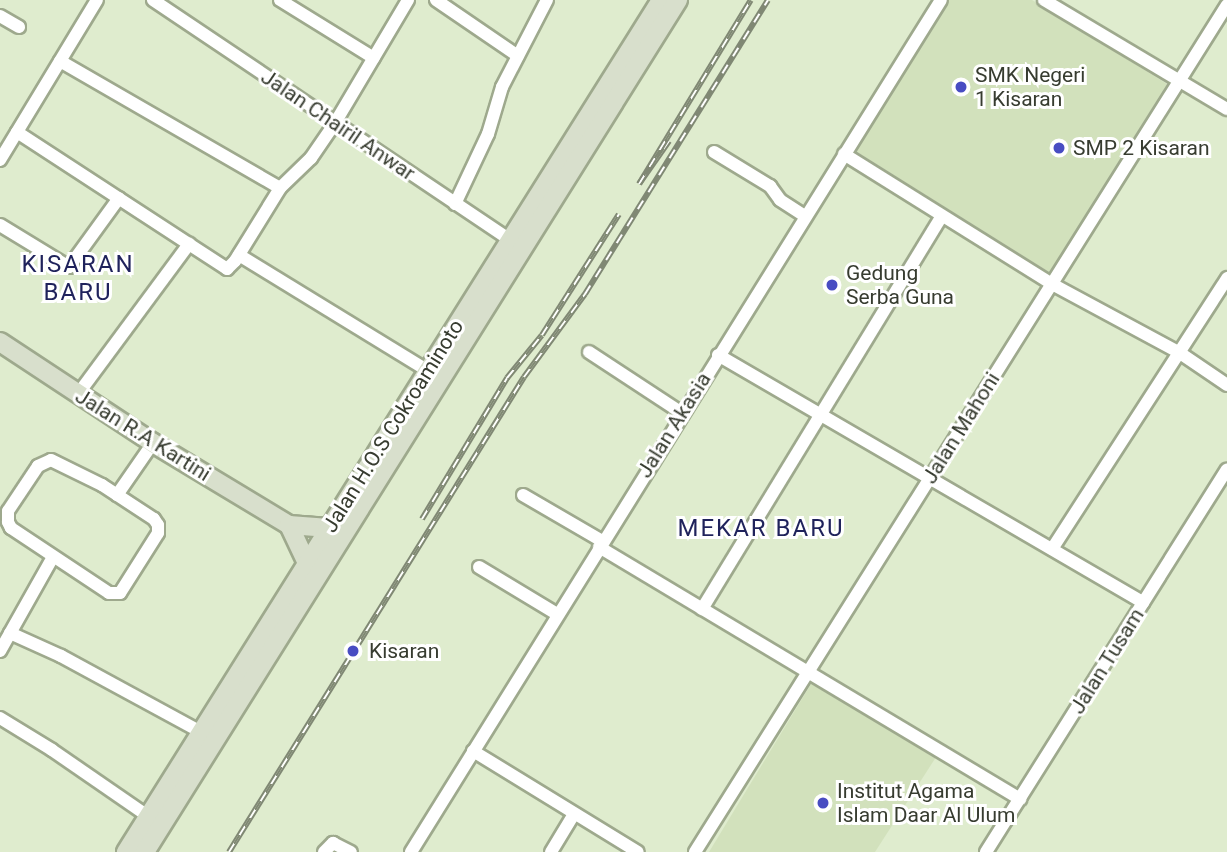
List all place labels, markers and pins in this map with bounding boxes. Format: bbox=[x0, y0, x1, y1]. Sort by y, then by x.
place label: SMK Negeri 1 Kisaran bbox=[975, 62, 1085, 112]
marker: SMK Negeri 1 Kisaran bbox=[953, 79, 969, 95]
place label: SMP 2 Kisaran bbox=[1073, 135, 1210, 161]
marker: SMP 2 Kisaran bbox=[1051, 140, 1067, 156]
place label: Gedung Serba Guna bbox=[846, 260, 954, 310]
marker: Gedung Serba Guna bbox=[824, 277, 840, 293]
place label: Kisaran bbox=[369, 638, 439, 664]
marker: Kisaran bbox=[343, 641, 363, 661]
place label: Institut Agama Islam Daar Al Ulum bbox=[837, 778, 1015, 828]
marker: Institut Agama Islam Daar Al Ulum bbox=[815, 795, 831, 811]

